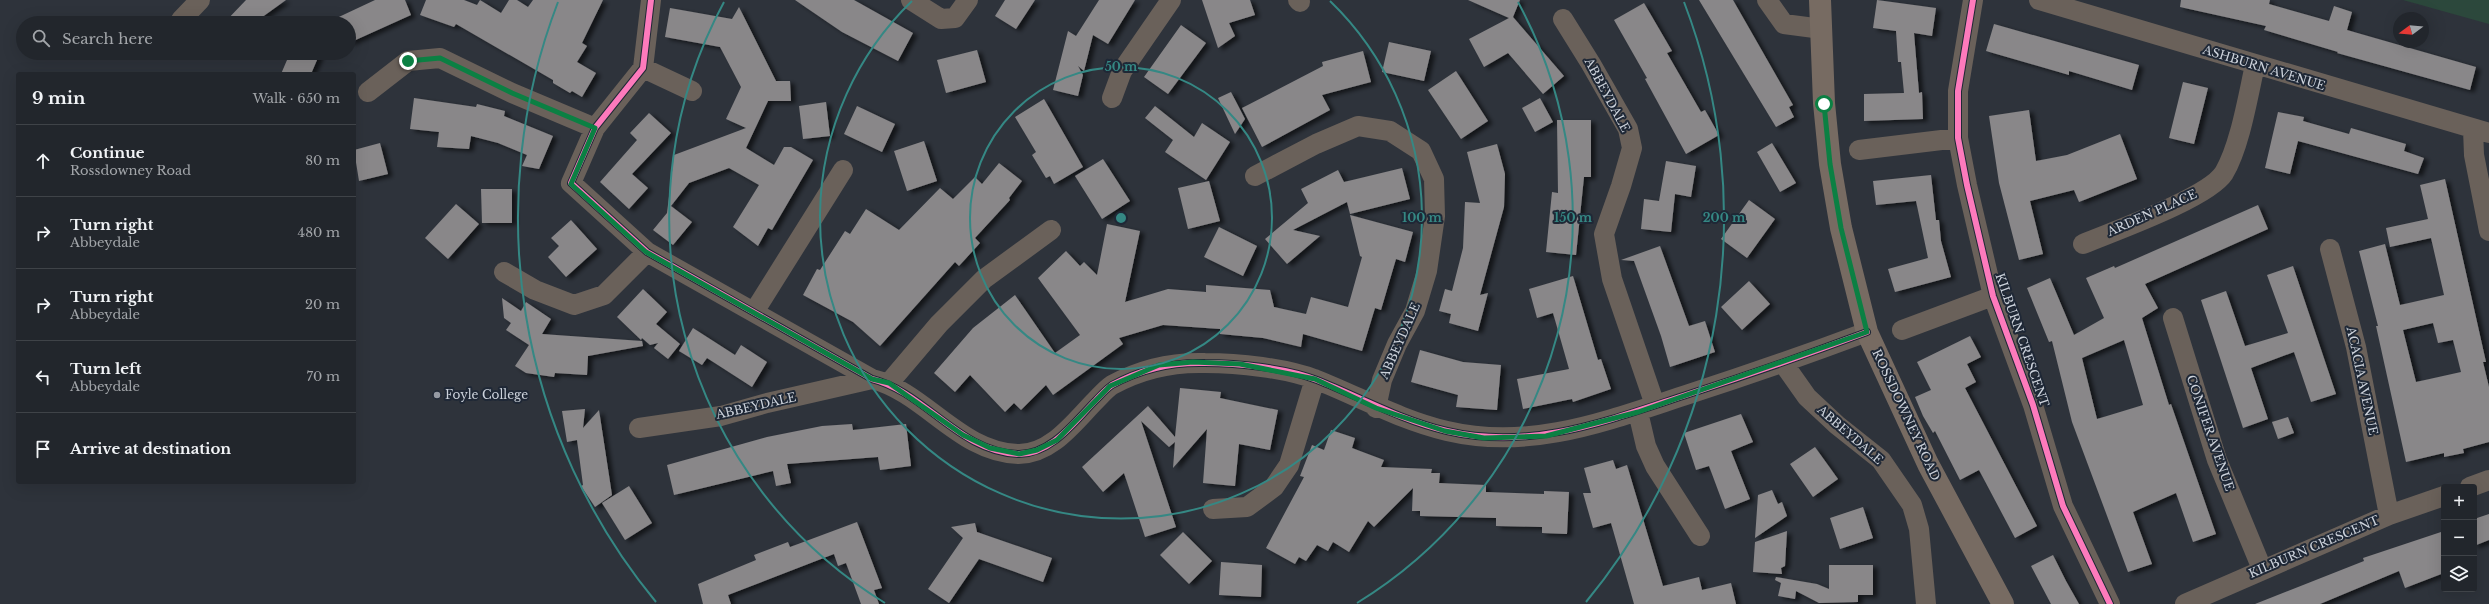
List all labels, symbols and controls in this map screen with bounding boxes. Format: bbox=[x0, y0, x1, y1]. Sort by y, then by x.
north arrow bbox=[2393, 12, 2429, 48]
search box bbox=[16, 16, 356, 60]
icon: search bbox=[30, 27, 52, 49]
text: Search here bbox=[62, 29, 153, 48]
street label: ASHBURN AVENUE bbox=[2200, 41, 2327, 93]
route end bbox=[399, 52, 417, 70]
street label: ABBEYDALE bbox=[1581, 54, 1633, 135]
text: 50 m bbox=[1105, 59, 1138, 74]
text: 9 min bbox=[32, 88, 85, 109]
text: Walk · 650 m bbox=[253, 90, 340, 107]
route start bbox=[1815, 95, 1833, 113]
text: Continue bbox=[70, 143, 145, 162]
icon: ahead bbox=[32, 150, 54, 172]
text: 80 m bbox=[305, 152, 340, 169]
text: Rossdowney Road bbox=[70, 162, 191, 179]
street label: ARDEN PLACE bbox=[2104, 186, 2199, 239]
text: 100 m bbox=[1402, 210, 1443, 225]
text: 150 m bbox=[1554, 210, 1593, 225]
text: 200 m bbox=[1703, 210, 1746, 225]
centre of rings bbox=[1114, 211, 1128, 225]
text: Turn right bbox=[70, 215, 153, 234]
icon: right bbox=[32, 222, 54, 244]
text: 480 m bbox=[298, 224, 340, 241]
text: Abbeydale bbox=[70, 234, 140, 251]
street label: KILBURN CRESCENT bbox=[1993, 271, 2053, 409]
text: Turn right bbox=[70, 287, 153, 306]
icon: right bbox=[32, 294, 54, 316]
text: 20 m bbox=[305, 296, 340, 313]
street label: ABBEYDALE bbox=[1376, 300, 1423, 382]
text: Abbeydale bbox=[70, 306, 140, 323]
street label: ACACIA AVENUE bbox=[2343, 324, 2381, 437]
street label: ROSSDOWNEY ROAD bbox=[1869, 347, 1944, 483]
text: Turn left bbox=[70, 359, 141, 378]
icon: left bbox=[32, 366, 54, 388]
text: 70 m bbox=[307, 368, 340, 385]
street label: CONIFER AVENUE bbox=[2184, 373, 2237, 493]
text: Abbeydale bbox=[70, 378, 140, 395]
place label: Foyle College bbox=[445, 387, 528, 402]
street label: ABBEYDALE bbox=[713, 389, 798, 422]
marker: Foyle College bbox=[432, 390, 442, 400]
street label: ABBEYDALE bbox=[1814, 401, 1886, 467]
icon: arrive bbox=[32, 438, 54, 460]
text: Arrive at destination bbox=[70, 439, 231, 458]
map controls bbox=[2441, 484, 2477, 592]
button: + bbox=[2441, 484, 2477, 520]
street label: KILBURN CRESCENT bbox=[2246, 512, 2382, 581]
button: − bbox=[2441, 520, 2477, 556]
button: layers bbox=[2441, 556, 2477, 592]

